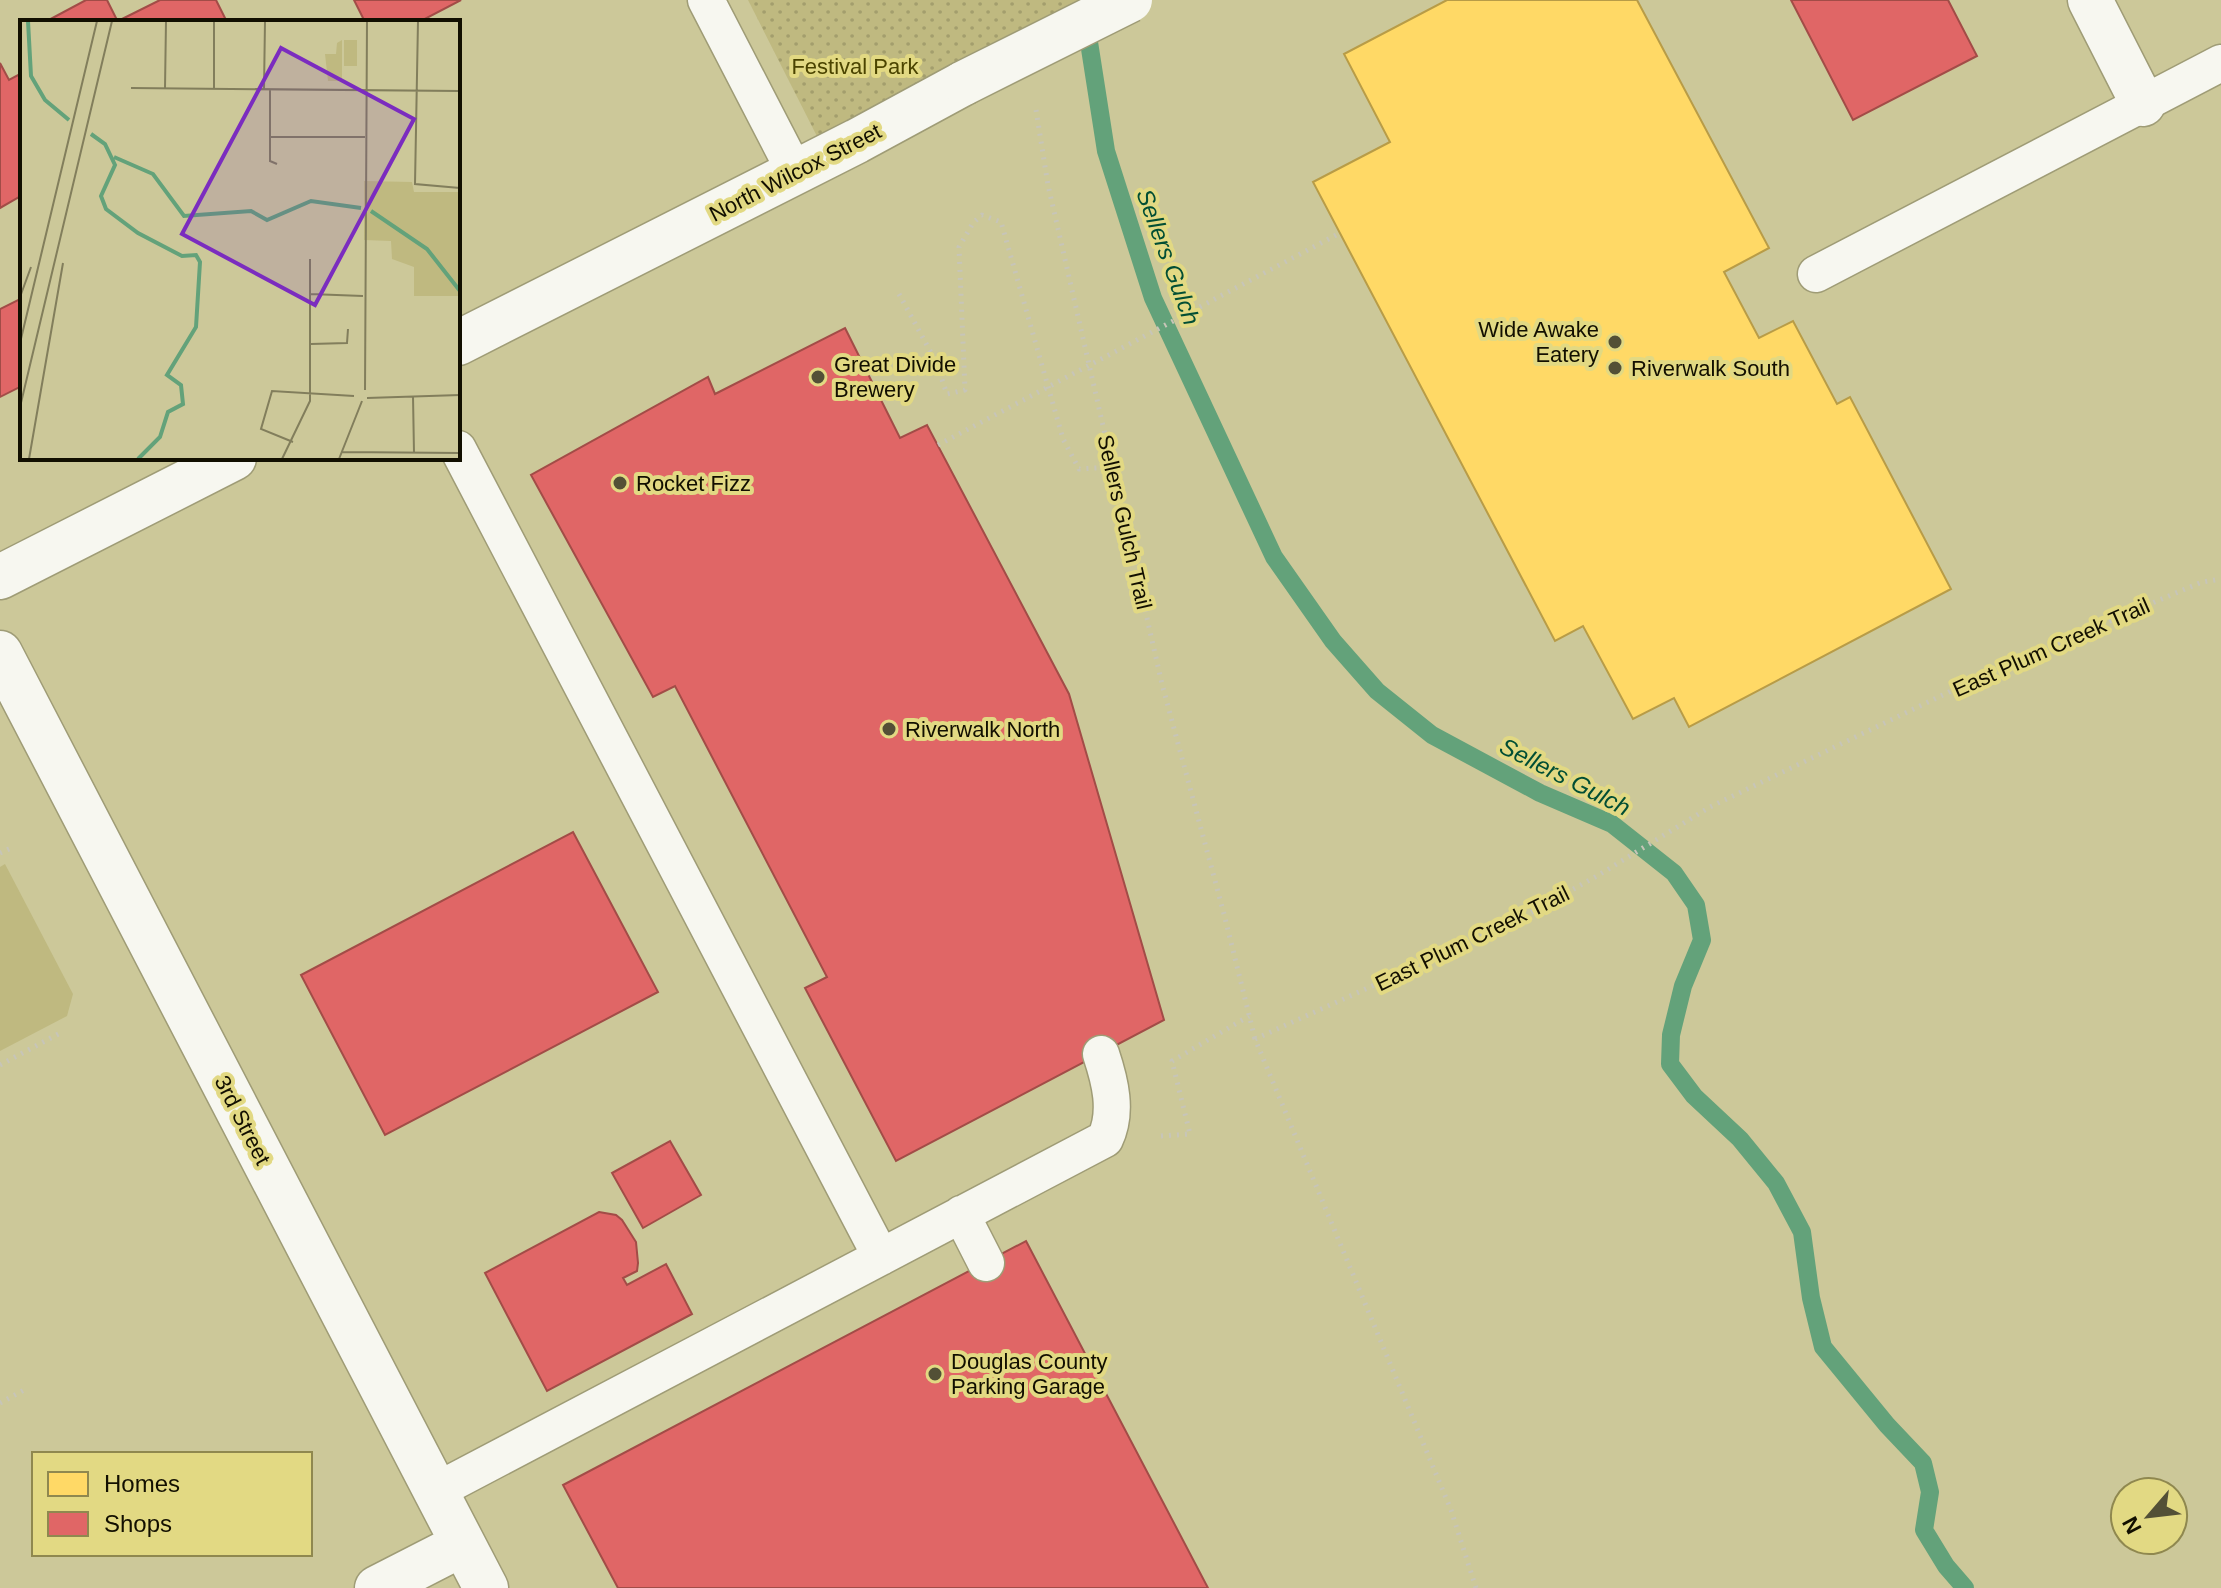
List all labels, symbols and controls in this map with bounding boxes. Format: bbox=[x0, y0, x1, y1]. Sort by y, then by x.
inset map bbox=[20, 20, 460, 460]
park label: Festival Park bbox=[791, 54, 920, 79]
street label: North Wilcox Street bbox=[705, 118, 885, 227]
water label: Sellers Gulch bbox=[1131, 185, 1206, 329]
place label: Wide Awake Eatery bbox=[1478, 317, 1599, 367]
marker: Wide Awake Eatery bbox=[1606, 333, 1624, 351]
place label: Great Divide Brewery bbox=[834, 352, 956, 402]
place label: Riverwalk South bbox=[1631, 356, 1790, 381]
marker: Riverwalk South bbox=[1606, 359, 1624, 377]
marker: Great Divide Brewery bbox=[809, 368, 827, 386]
street label: Sellers Gulch Trail bbox=[1092, 432, 1157, 612]
place label: Rocket Fizz bbox=[636, 471, 751, 496]
marker: Rocket Fizz bbox=[611, 474, 629, 492]
street label: East Plum Creek Trail bbox=[1949, 593, 2153, 702]
place label: Riverwalk North bbox=[905, 717, 1060, 742]
marker: Riverwalk North bbox=[880, 720, 898, 738]
water label: Sellers Gulch bbox=[1496, 732, 1635, 821]
street label: East Plum Creek Trail bbox=[1371, 881, 1573, 996]
street label: 3rd Street bbox=[209, 1072, 276, 1169]
place label: Douglas County Parking Garage bbox=[951, 1349, 1108, 1399]
marker: Douglas County Parking Garage bbox=[926, 1365, 944, 1383]
legend bbox=[32, 1452, 312, 1556]
text: Homes bbox=[104, 1470, 180, 1497]
north arrow bbox=[2109, 1476, 2189, 1556]
text: Shops bbox=[104, 1510, 172, 1537]
text: N bbox=[2117, 1512, 2147, 1538]

